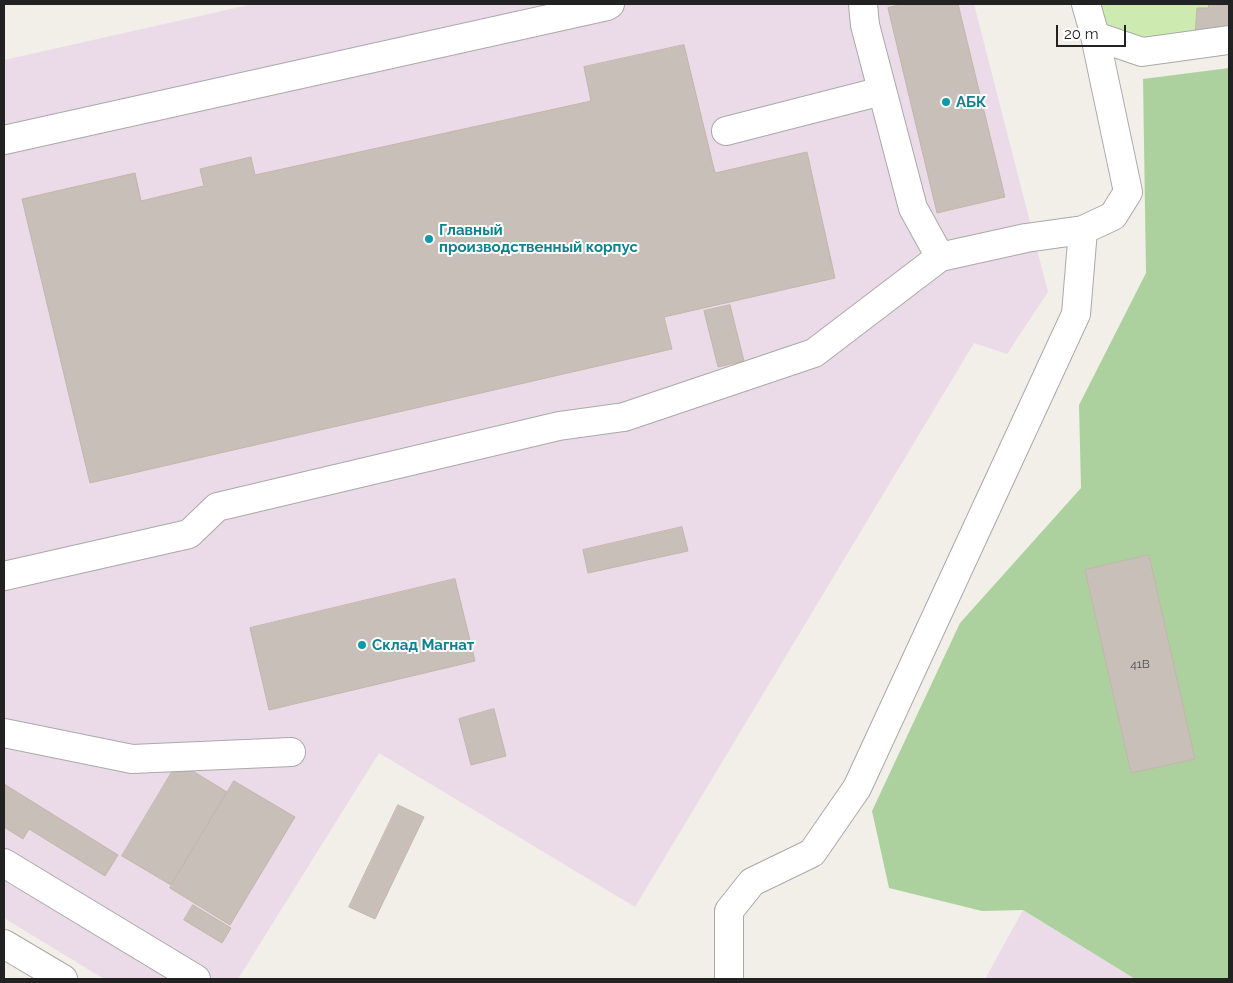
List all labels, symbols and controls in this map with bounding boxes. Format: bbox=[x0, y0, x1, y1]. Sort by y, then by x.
scale bar bbox=[1058, 15, 1128, 47]
text: 20 m bbox=[1064, 25, 1099, 43]
place label: АБК bbox=[956, 93, 986, 111]
marker: АБК bbox=[940, 96, 952, 108]
place label: Главный производственный корпус bbox=[439, 221, 638, 256]
marker: Главный производственный корпус bbox=[423, 233, 435, 245]
place label: Склад Магнат bbox=[372, 636, 474, 654]
marker: Склад Магнат bbox=[356, 639, 368, 651]
house number: 41В bbox=[1130, 657, 1150, 671]

